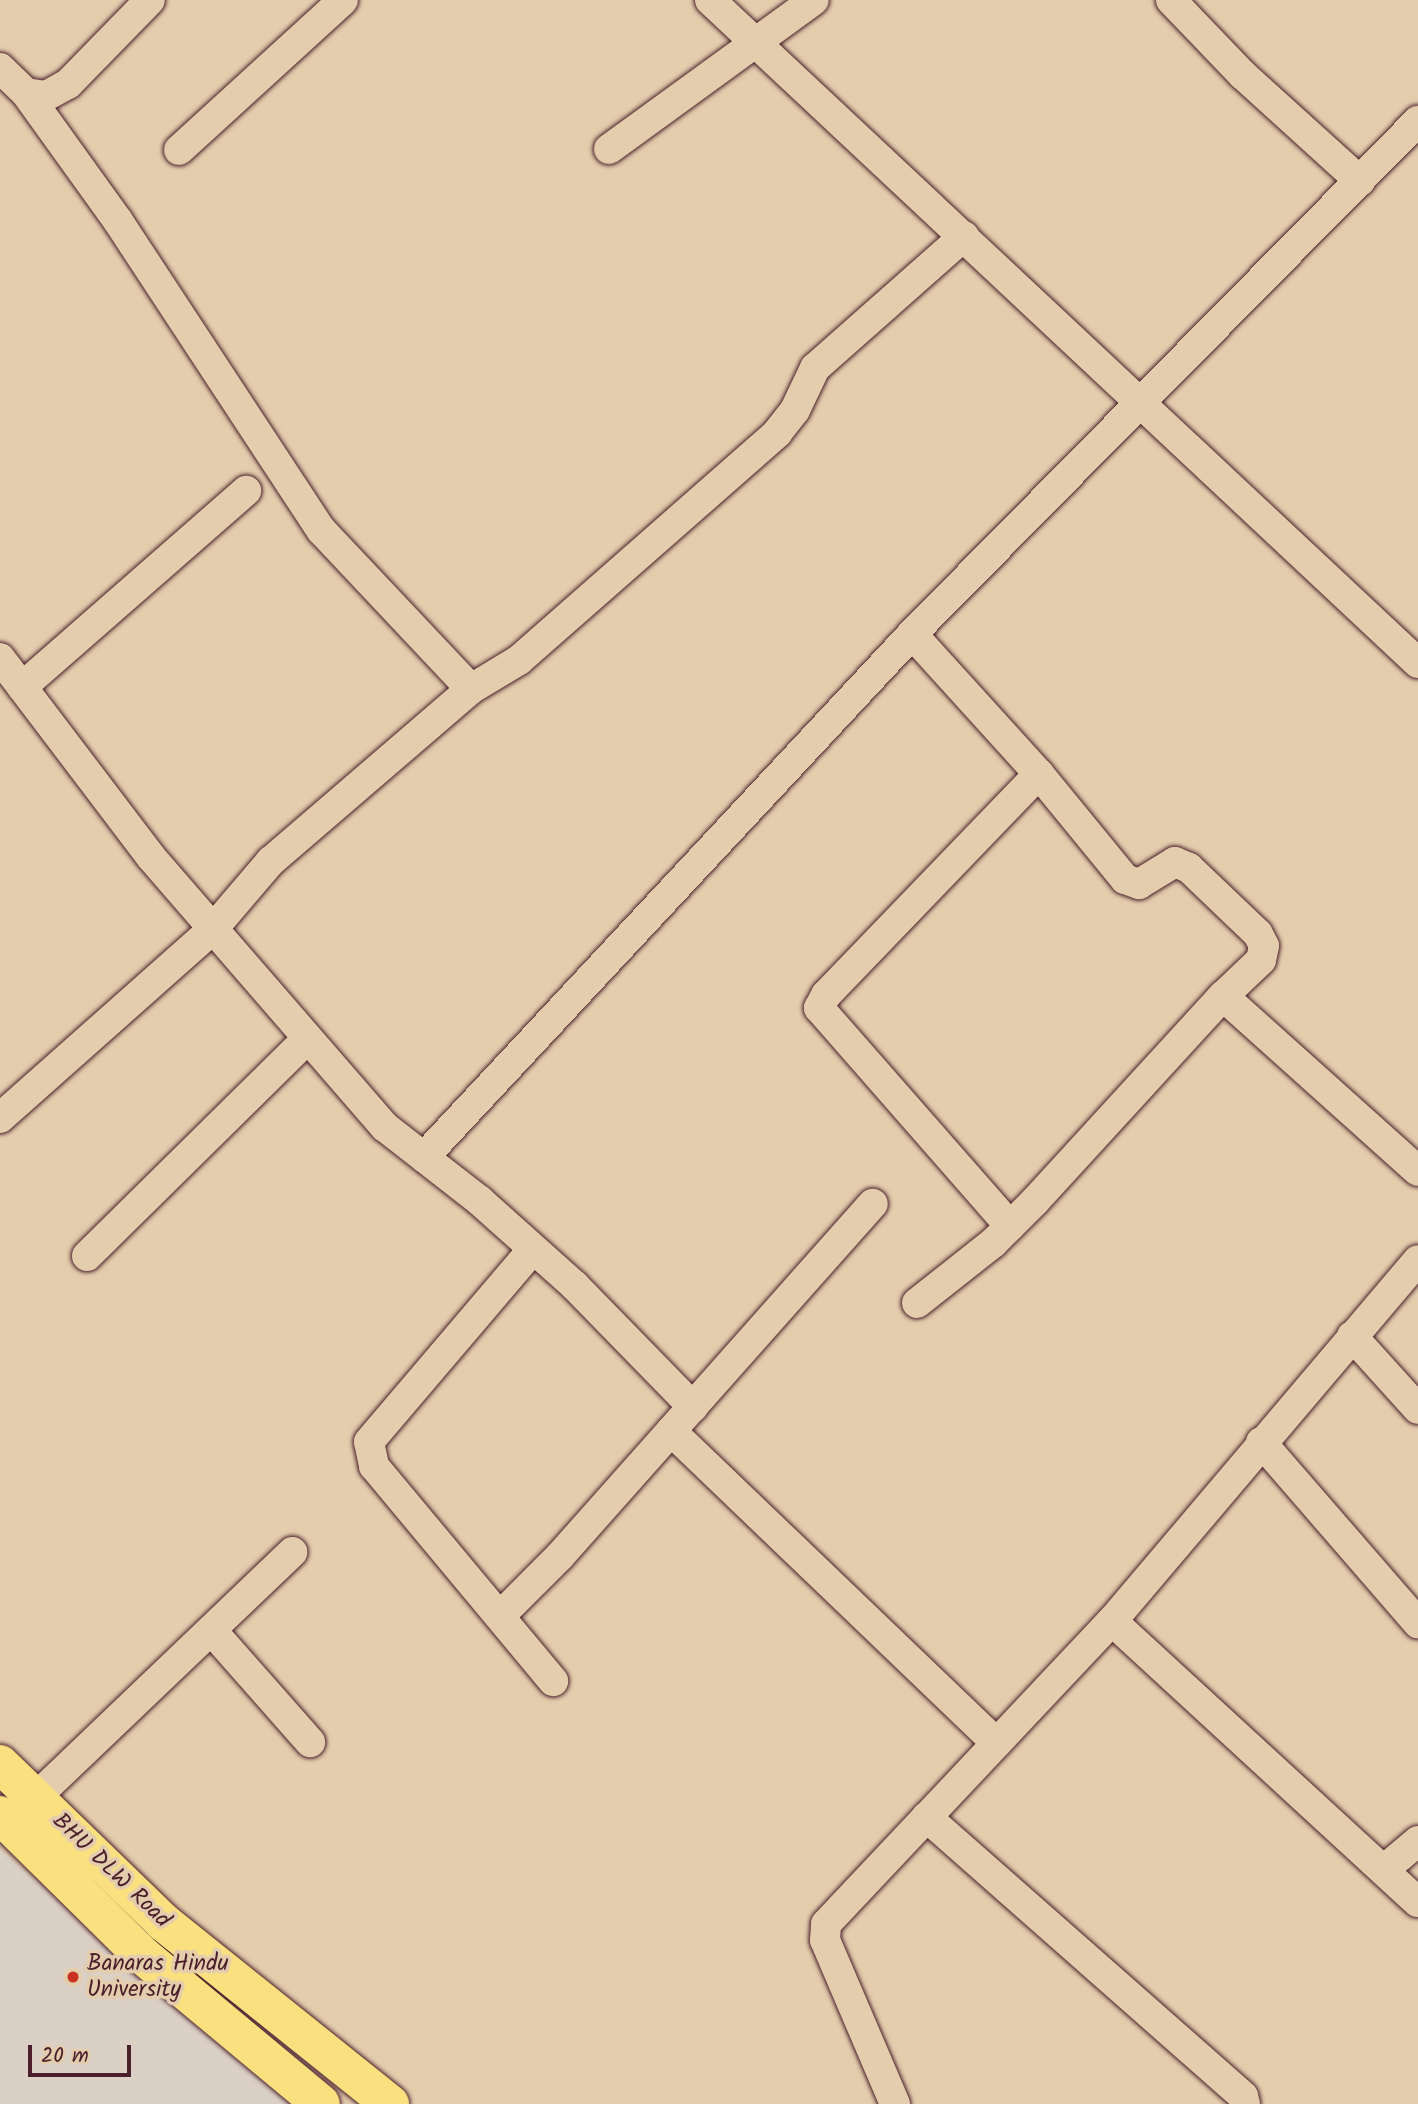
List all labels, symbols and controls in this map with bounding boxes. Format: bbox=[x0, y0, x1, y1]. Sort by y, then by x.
street label: BHU DLW Road bbox=[46, 1808, 176, 1934]
place label: Banaras Hindu University bbox=[87, 1950, 229, 2004]
marker: Banaras Hindu University bbox=[65, 1969, 81, 1985]
scale bar bbox=[32, 2030, 135, 2074]
text: 20 m bbox=[41, 2040, 89, 2073]

